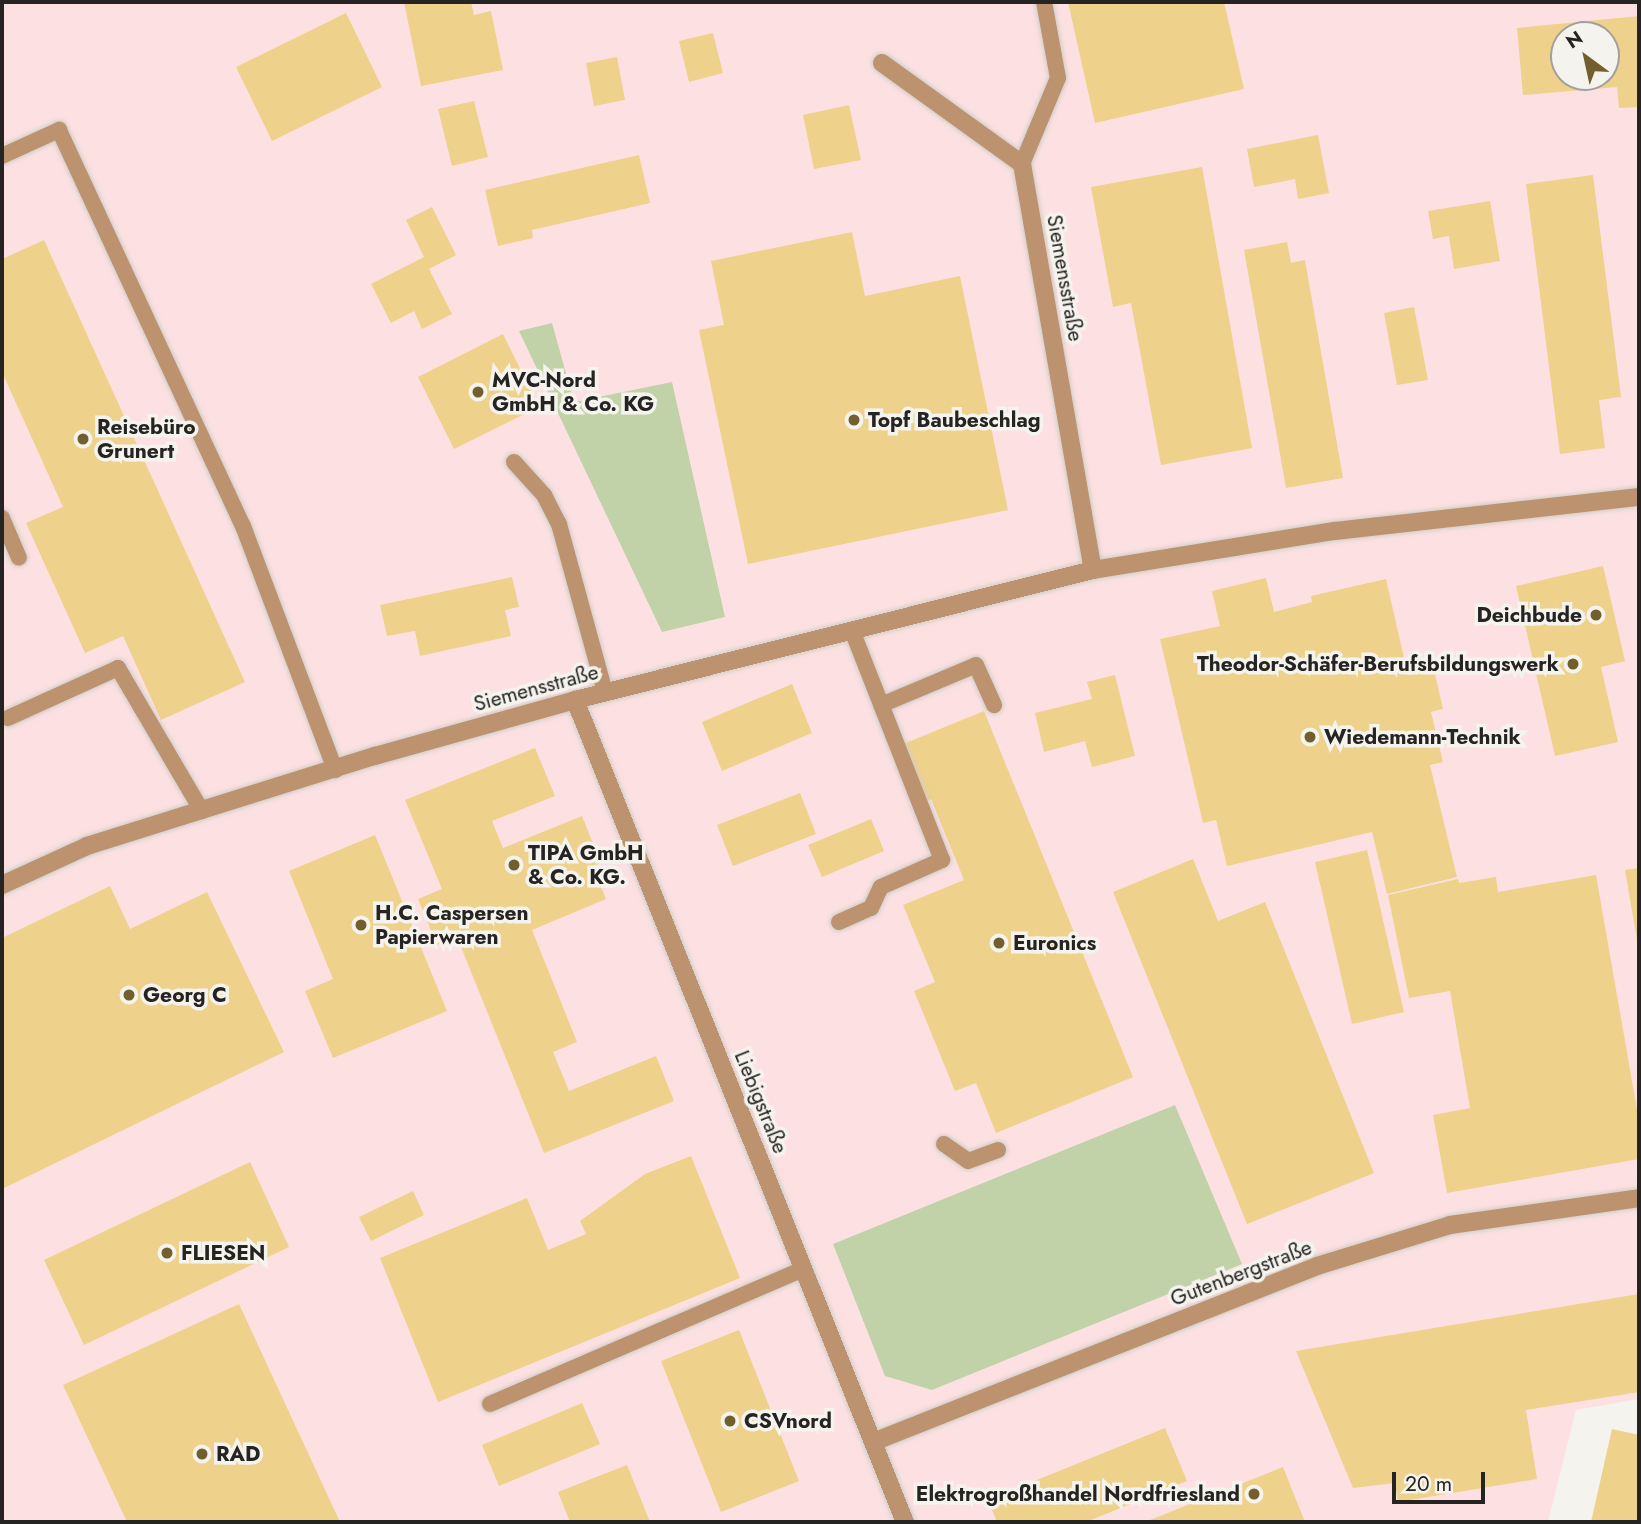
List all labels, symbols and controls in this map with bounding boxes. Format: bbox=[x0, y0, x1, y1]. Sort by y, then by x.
north arrow bbox=[1550, 21, 1620, 91]
text: N bbox=[1561, 24, 1588, 55]
street label: Siemensstraße bbox=[1041, 213, 1089, 343]
place label: MVC-Nord GmbH & Co. KG bbox=[492, 367, 654, 417]
marker: MVC-Nord GmbH & Co. KG bbox=[470, 384, 486, 400]
place label: Topf Baubeschlag bbox=[868, 407, 1041, 433]
marker: Topf Baubeschlag bbox=[846, 412, 862, 428]
place label: Reisebüro Grunert bbox=[97, 414, 196, 464]
marker: Reisebüro Grunert bbox=[75, 431, 91, 447]
place label: Deichbude bbox=[1476, 602, 1582, 628]
marker: Deichbude bbox=[1588, 607, 1604, 623]
place label: Theodor-Schäfer-Berufsbildungswerk bbox=[1197, 651, 1559, 677]
marker: Theodor-Schäfer-Berufsbildungswerk bbox=[1565, 656, 1581, 672]
street label: Siemensstraße bbox=[471, 659, 601, 717]
place label: Wiedemann-Technik bbox=[1324, 724, 1521, 750]
marker: Wiedemann-Technik bbox=[1302, 729, 1318, 745]
place label: TIPA GmbH & Co. KG. bbox=[528, 840, 644, 890]
marker: TIPA GmbH & Co. KG. bbox=[506, 857, 522, 873]
place label: H.C. Caspersen Papierwaren bbox=[375, 900, 529, 950]
marker: H.C. Caspersen Papierwaren bbox=[353, 917, 369, 933]
place label: Euronics bbox=[1013, 930, 1096, 956]
marker: Euronics bbox=[991, 935, 1007, 951]
place label: Georg C bbox=[143, 982, 227, 1008]
marker: Georg C bbox=[121, 987, 137, 1003]
street label: Liebigstraße bbox=[729, 1047, 793, 1157]
street label: Gutenbergstraße bbox=[1167, 1234, 1315, 1312]
place label: FLIESEN bbox=[181, 1240, 266, 1266]
marker: FLIESEN bbox=[159, 1245, 175, 1261]
place label: CSVnord bbox=[744, 1408, 832, 1434]
marker: CSVnord bbox=[722, 1413, 738, 1429]
place label: RAD bbox=[216, 1441, 260, 1467]
marker: RAD bbox=[194, 1446, 210, 1462]
scale bar bbox=[1396, 1458, 1489, 1502]
text: 20 m bbox=[1405, 1469, 1452, 1499]
place label: Elektrogroßhandel Nordfriesland bbox=[916, 1481, 1240, 1507]
marker: Elektrogroßhandel Nordfriesland bbox=[1246, 1486, 1262, 1502]

